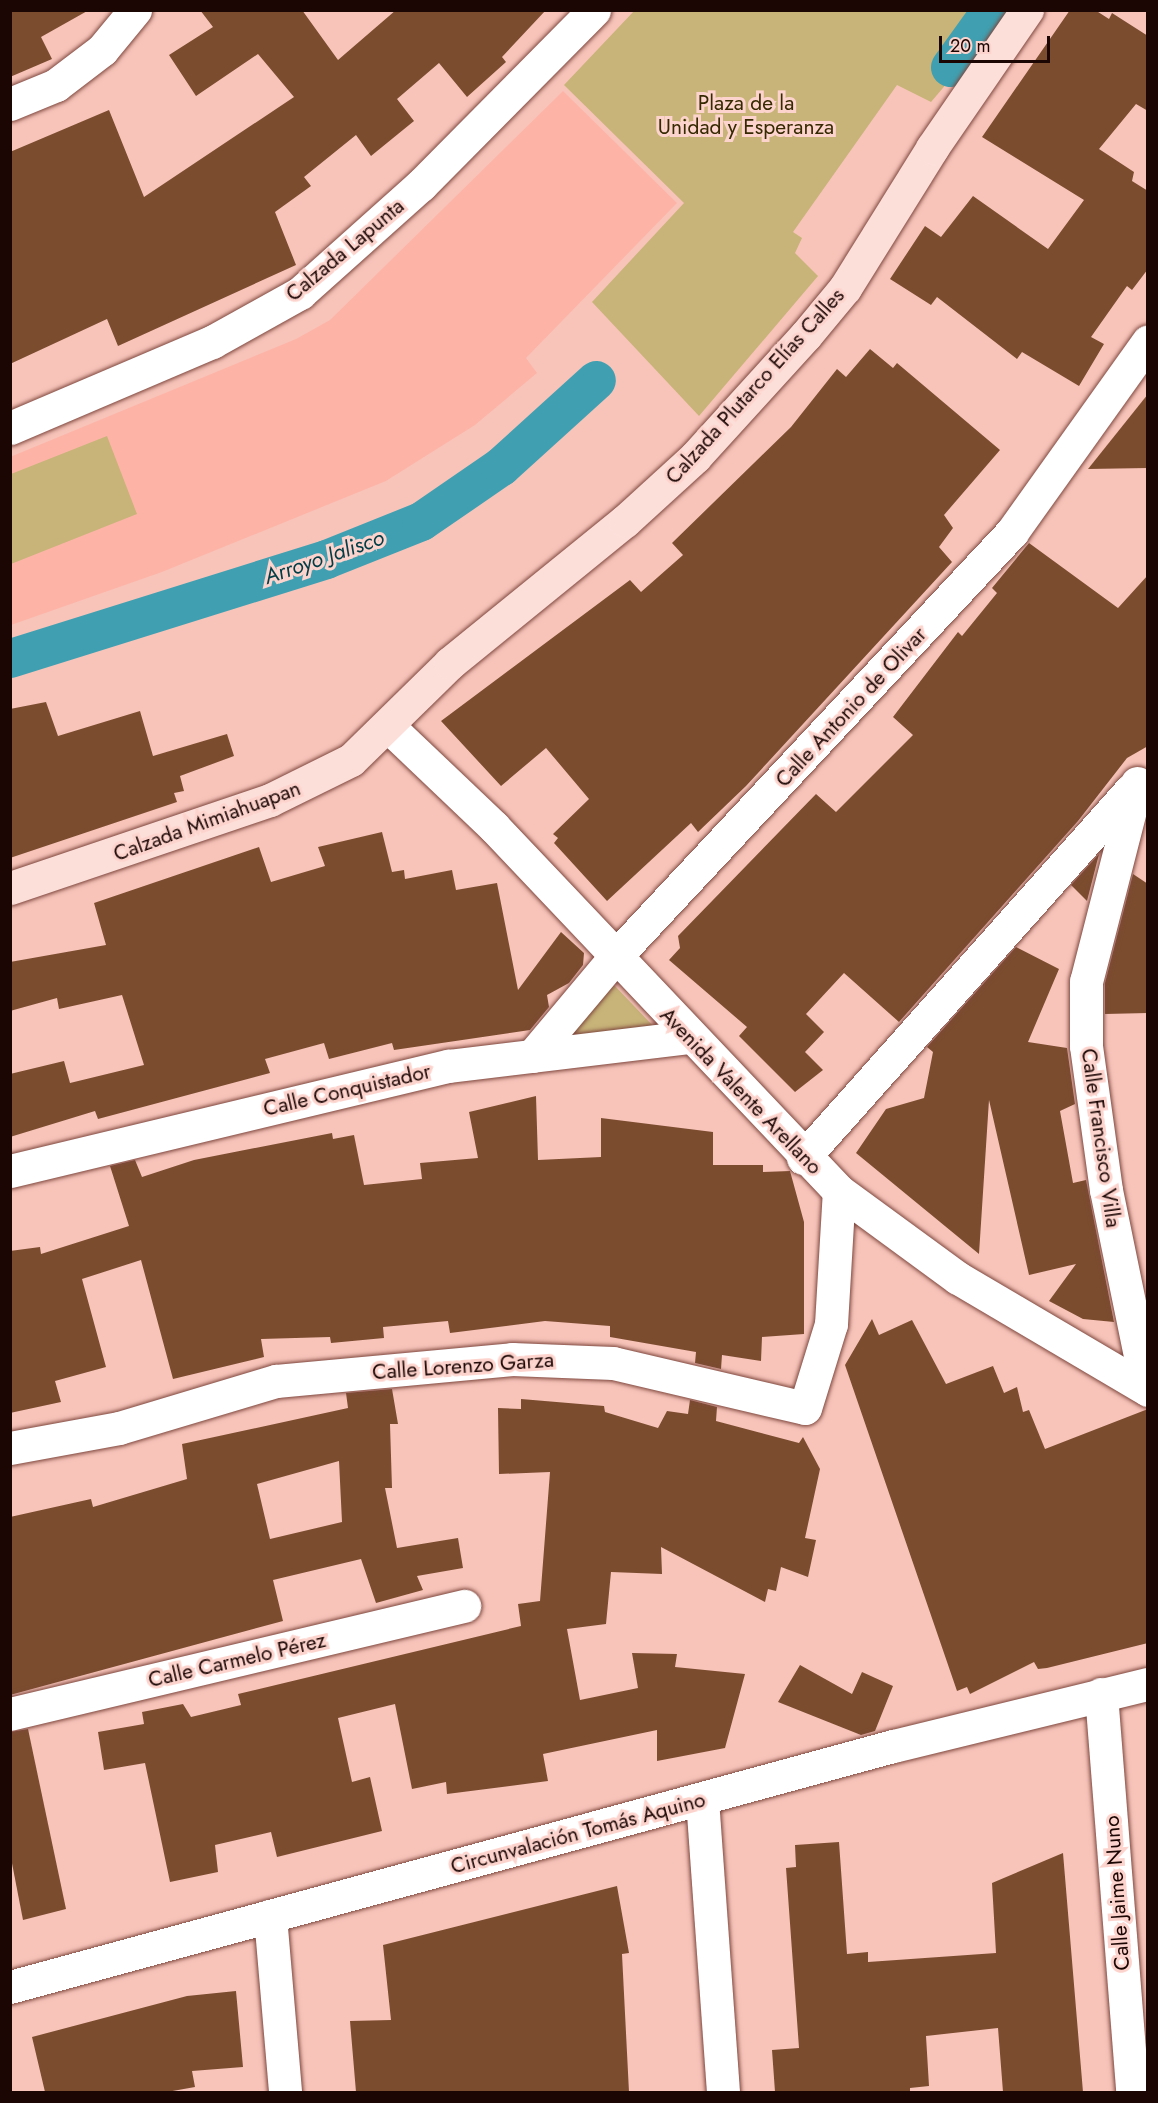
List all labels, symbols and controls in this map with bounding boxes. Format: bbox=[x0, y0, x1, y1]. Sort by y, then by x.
scale bar bbox=[942, 24, 1053, 62]
text: 20 m bbox=[950, 33, 990, 59]
park label: Plaza de la Unidad y Esperanza bbox=[658, 90, 834, 140]
street label: Calzada Lapunta bbox=[281, 193, 409, 307]
street label: Calzada Plutarco Elías Calles bbox=[660, 283, 850, 489]
water label: Arroyo Jalisco bbox=[260, 524, 388, 590]
street label: Calle Antonio de Olivar bbox=[770, 622, 932, 792]
street label: Calzada Mimiahuapan bbox=[110, 775, 304, 867]
street label: Avenida Valente Arellano bbox=[655, 1002, 827, 1180]
street label: Calle Francisco Villa bbox=[1076, 1047, 1126, 1229]
street label: Calle Conquistador bbox=[261, 1059, 433, 1121]
street label: Calle Lorenzo Garza bbox=[371, 1347, 555, 1385]
street label: Calle Carmelo Pérez bbox=[146, 1627, 328, 1693]
street label: Circunvalación Tomás Aquino bbox=[448, 1787, 708, 1879]
street label: Calle Jaime Nuno bbox=[1099, 1815, 1135, 1971]

